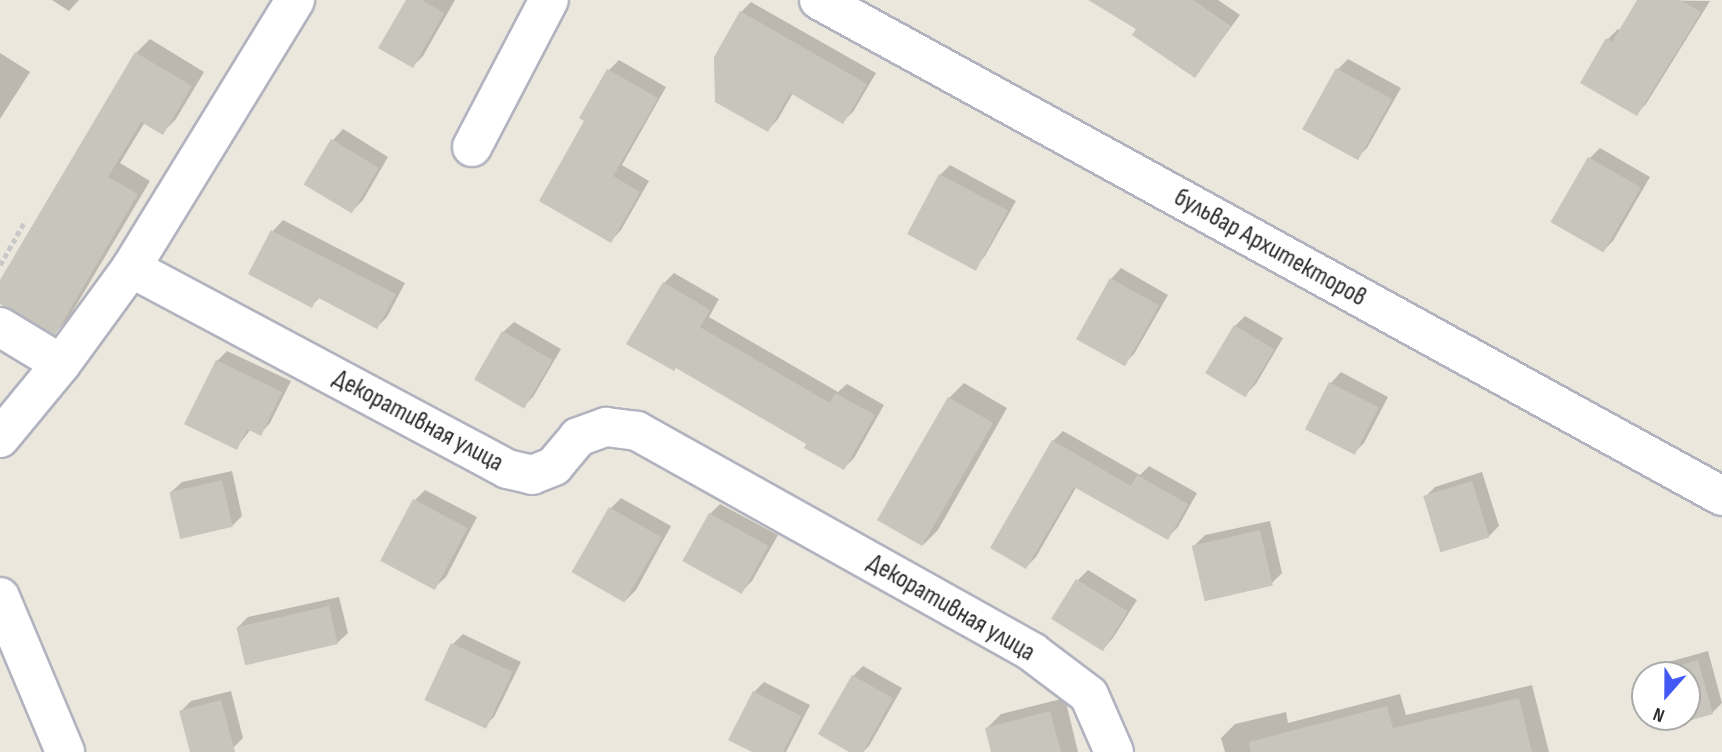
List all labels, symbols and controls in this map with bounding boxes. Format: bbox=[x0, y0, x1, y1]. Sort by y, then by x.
street label: бульвар Архитекторов bbox=[1168, 182, 1372, 314]
street label: Декоративная улица bbox=[328, 363, 508, 479]
street label: Декоративная улица bbox=[862, 547, 1040, 669]
north arrow bbox=[1631, 661, 1701, 731]
text: N bbox=[1650, 702, 1668, 727]

